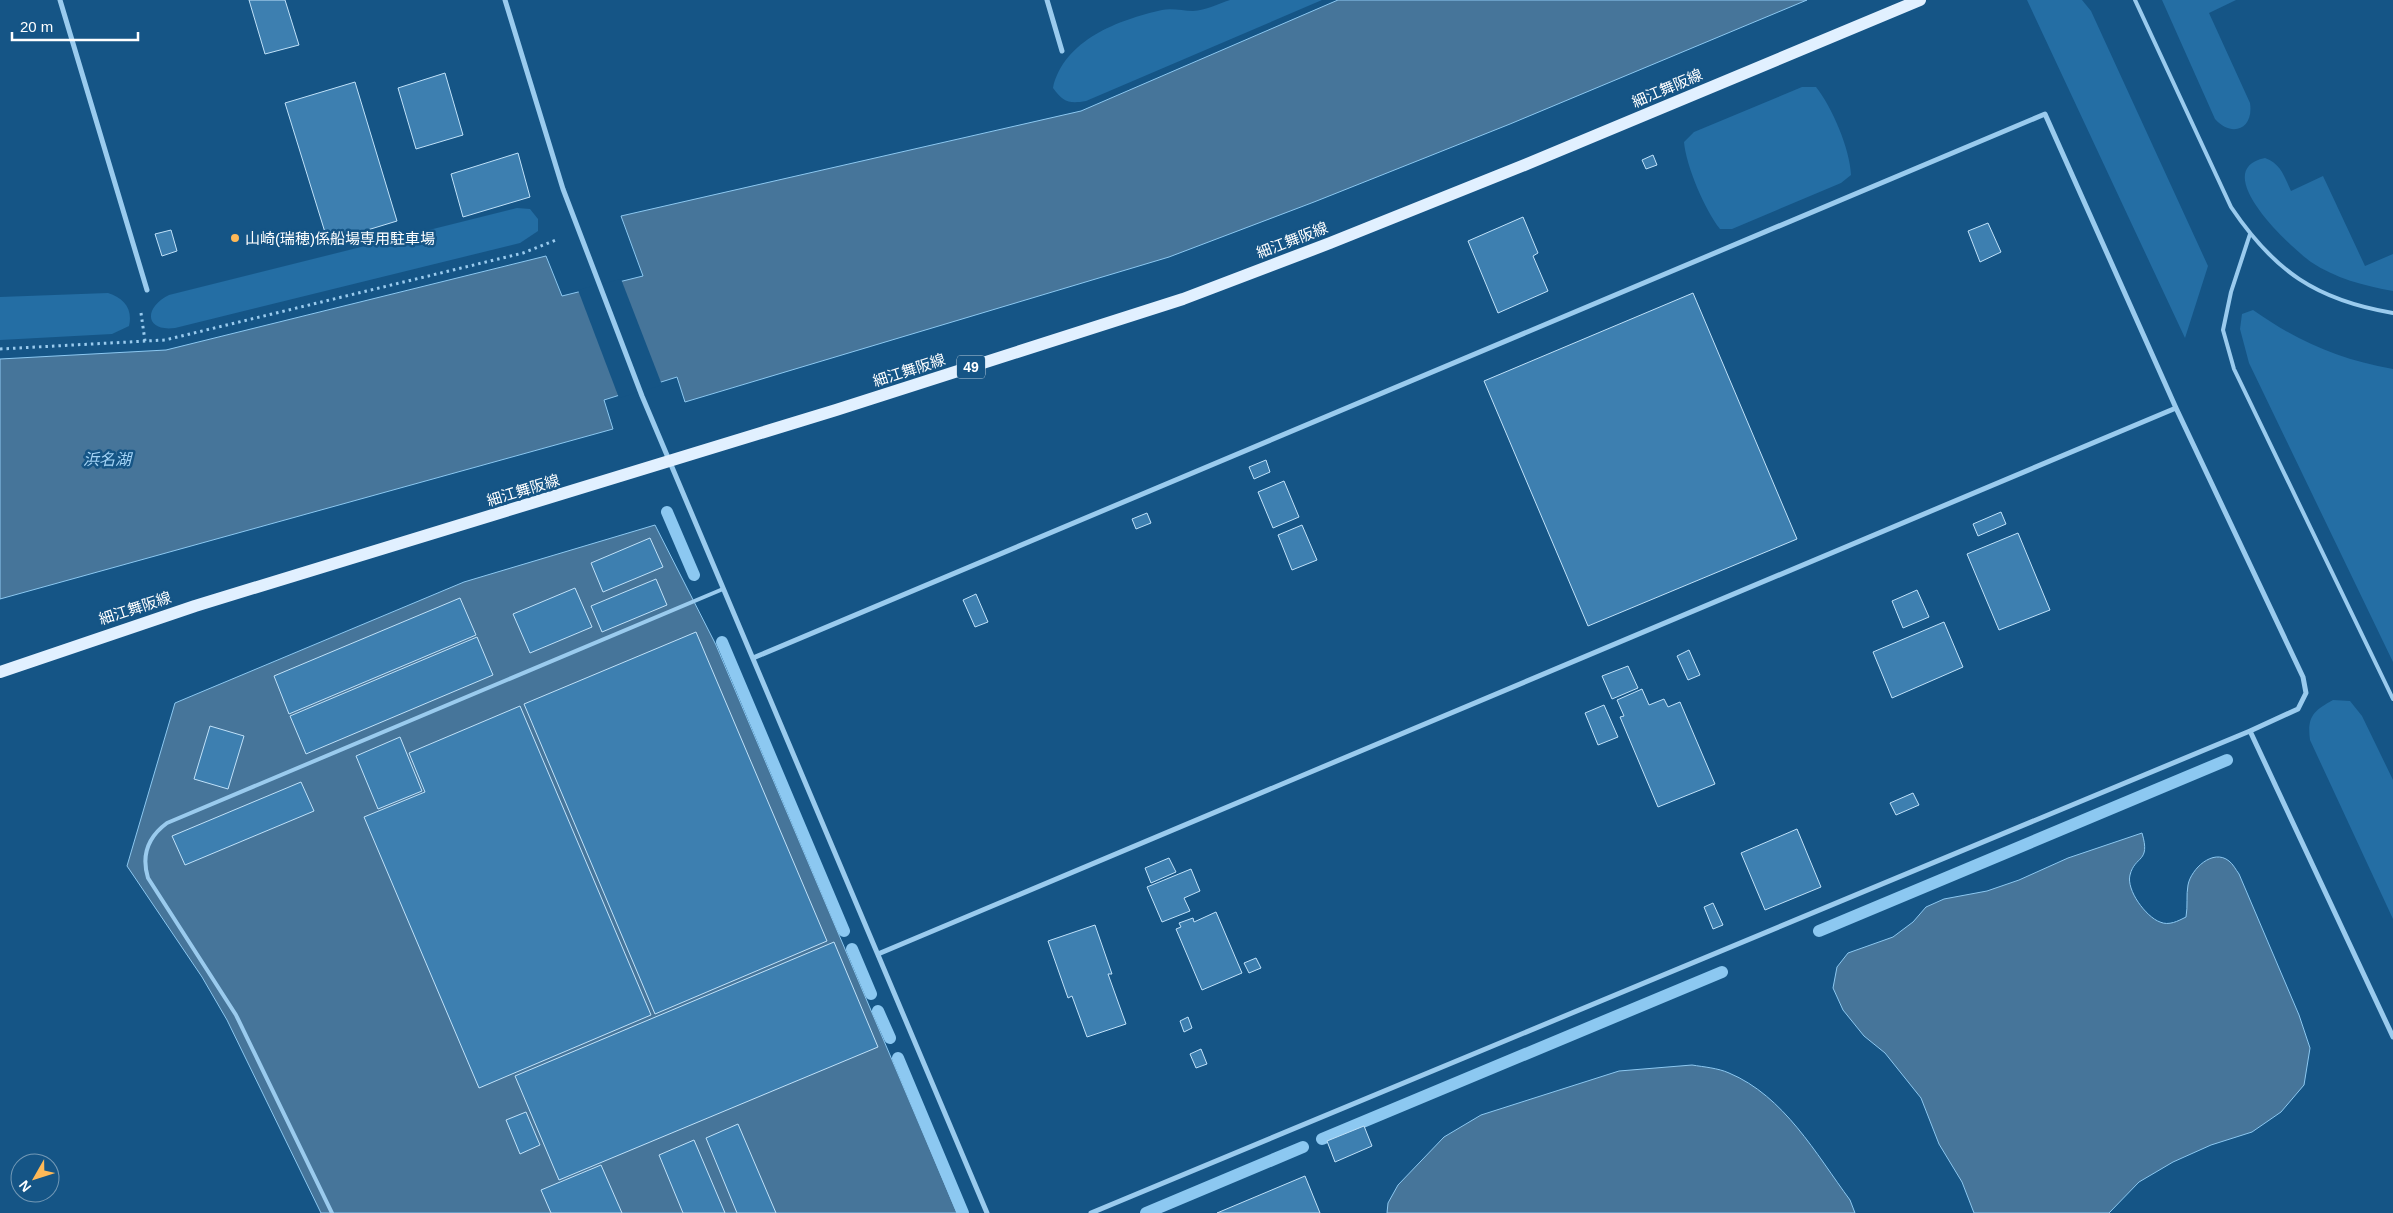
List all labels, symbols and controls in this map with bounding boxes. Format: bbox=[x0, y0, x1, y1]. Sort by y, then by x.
scale bar bbox=[12, 10, 139, 42]
text: 20 m bbox=[20, 18, 53, 35]
street label: 細江舞阪線 bbox=[1629, 66, 1705, 110]
street label: 細江舞阪線 bbox=[1254, 219, 1330, 261]
place label: 山崎(瑞穂)係船場専用駐車場 bbox=[245, 230, 435, 247]
marker: 山崎(瑞穂)係船場専用駐車場 bbox=[229, 232, 241, 244]
street label: 細江舞阪線 bbox=[871, 350, 947, 390]
road number: 49 bbox=[957, 356, 985, 378]
water label: 浜名湖 bbox=[83, 451, 134, 468]
street label: 細江舞阪線 bbox=[485, 471, 561, 509]
street label: 細江舞阪線 bbox=[97, 588, 173, 628]
north arrow bbox=[10, 1153, 60, 1203]
text: N bbox=[15, 1177, 34, 1195]

